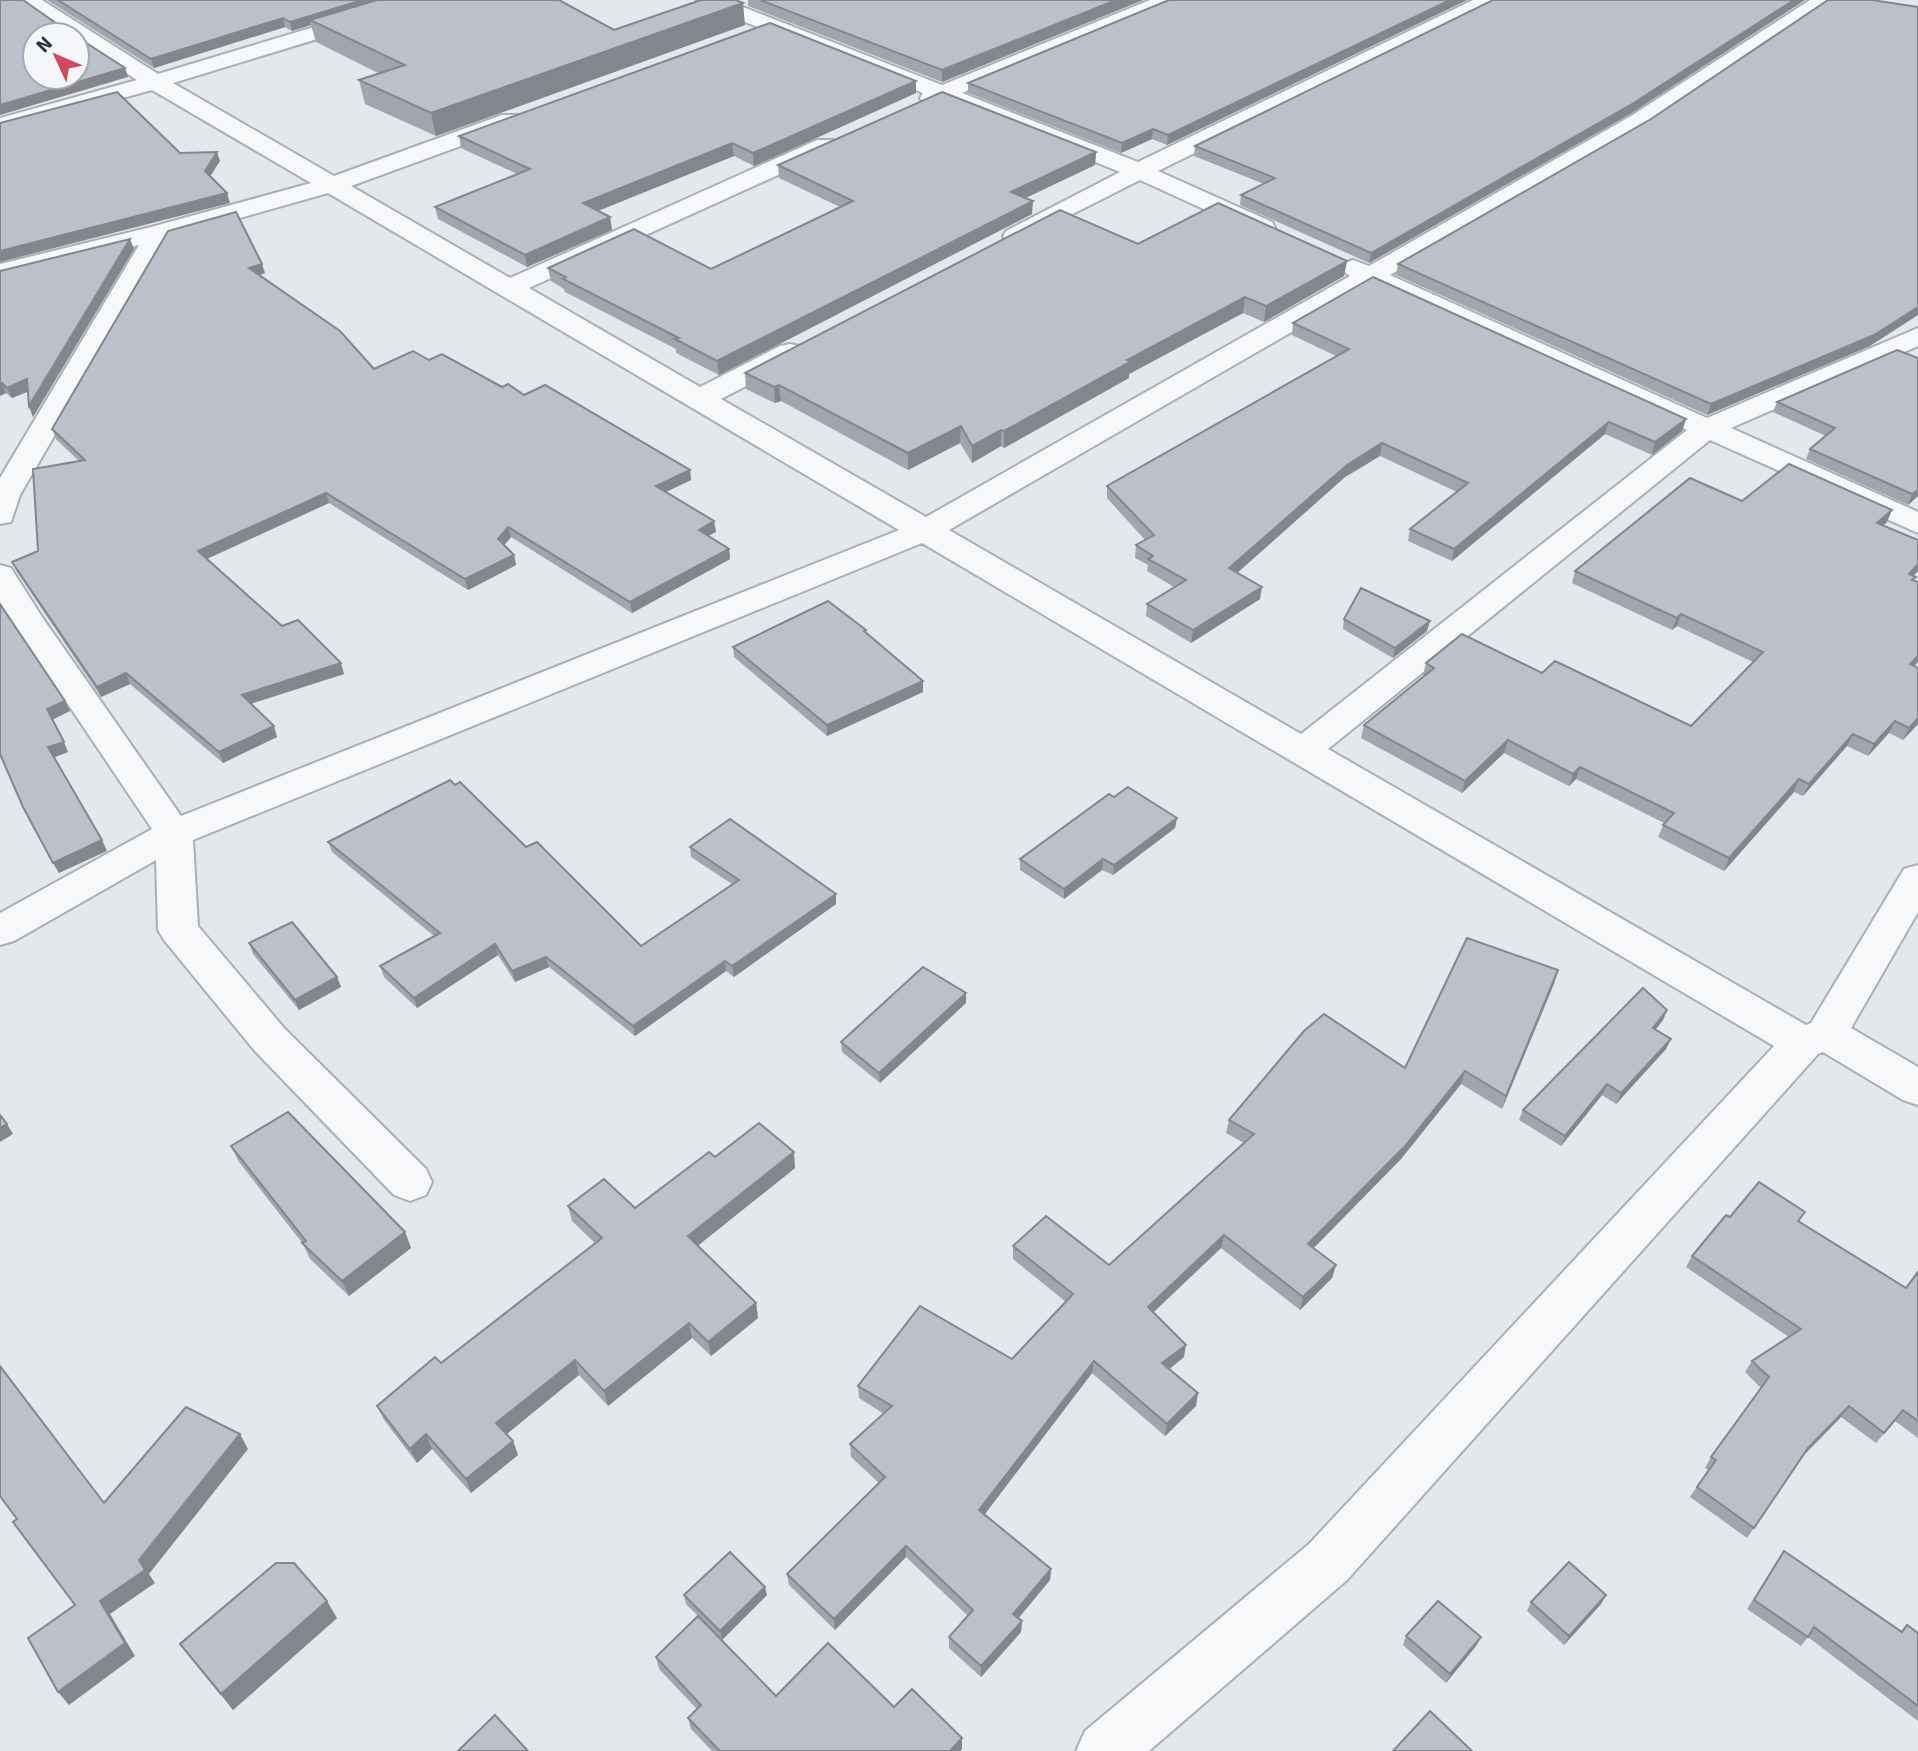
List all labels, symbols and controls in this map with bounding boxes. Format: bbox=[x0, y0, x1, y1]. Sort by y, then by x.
north arrow bbox=[21, 21, 91, 91]
text: N bbox=[31, 32, 58, 58]

